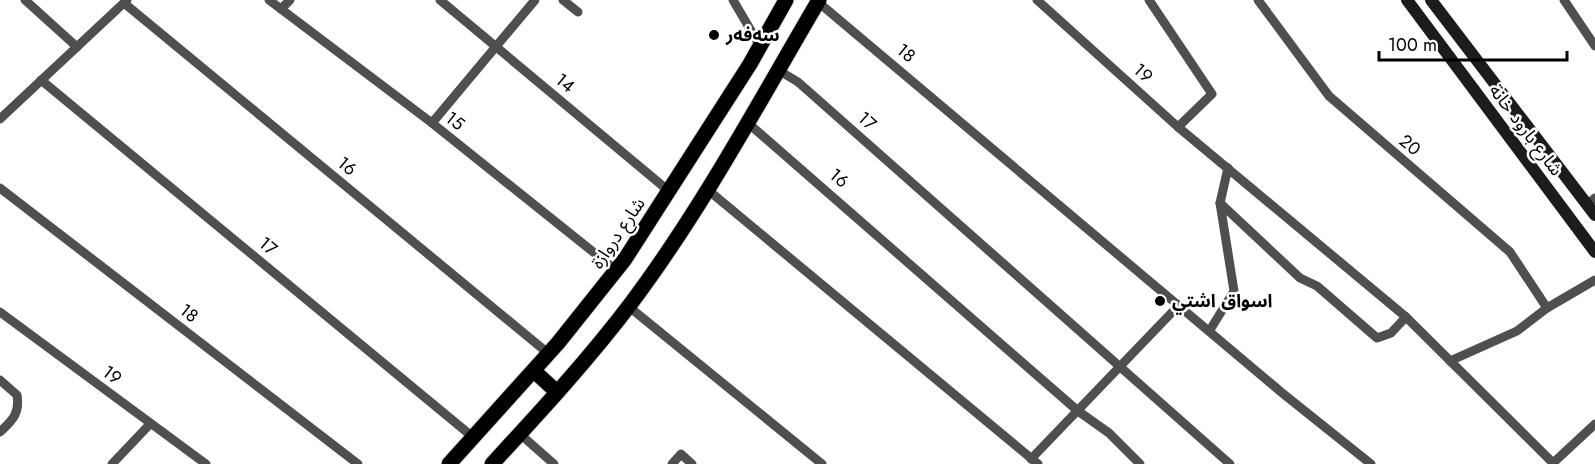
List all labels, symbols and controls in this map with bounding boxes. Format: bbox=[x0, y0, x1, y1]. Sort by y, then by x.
place label: سەفەر bbox=[725, 22, 780, 48]
scale bar bbox=[1379, 24, 1566, 62]
marker: سەفەر bbox=[707, 28, 721, 42]
text: 100 m bbox=[1388, 32, 1437, 58]
street label: 18 bbox=[891, 37, 921, 69]
street label: 19 bbox=[1127, 57, 1159, 89]
street label: 14 bbox=[550, 67, 580, 99]
street label: شارع بارود خانة bbox=[1482, 79, 1569, 182]
street label: 15 bbox=[440, 105, 470, 137]
street label: 17 bbox=[852, 105, 883, 137]
street label: 20 bbox=[1394, 128, 1427, 162]
street label: 16 bbox=[332, 150, 362, 182]
street label: 16 bbox=[824, 162, 854, 194]
street label: شارع دروازة bbox=[585, 192, 652, 274]
street label: 17 bbox=[253, 230, 283, 262]
place label: اسواق اشتي bbox=[1172, 288, 1273, 315]
marker: اسواق اشتي bbox=[1153, 294, 1167, 308]
street label: 18 bbox=[174, 297, 204, 329]
street label: 19 bbox=[97, 359, 127, 391]

